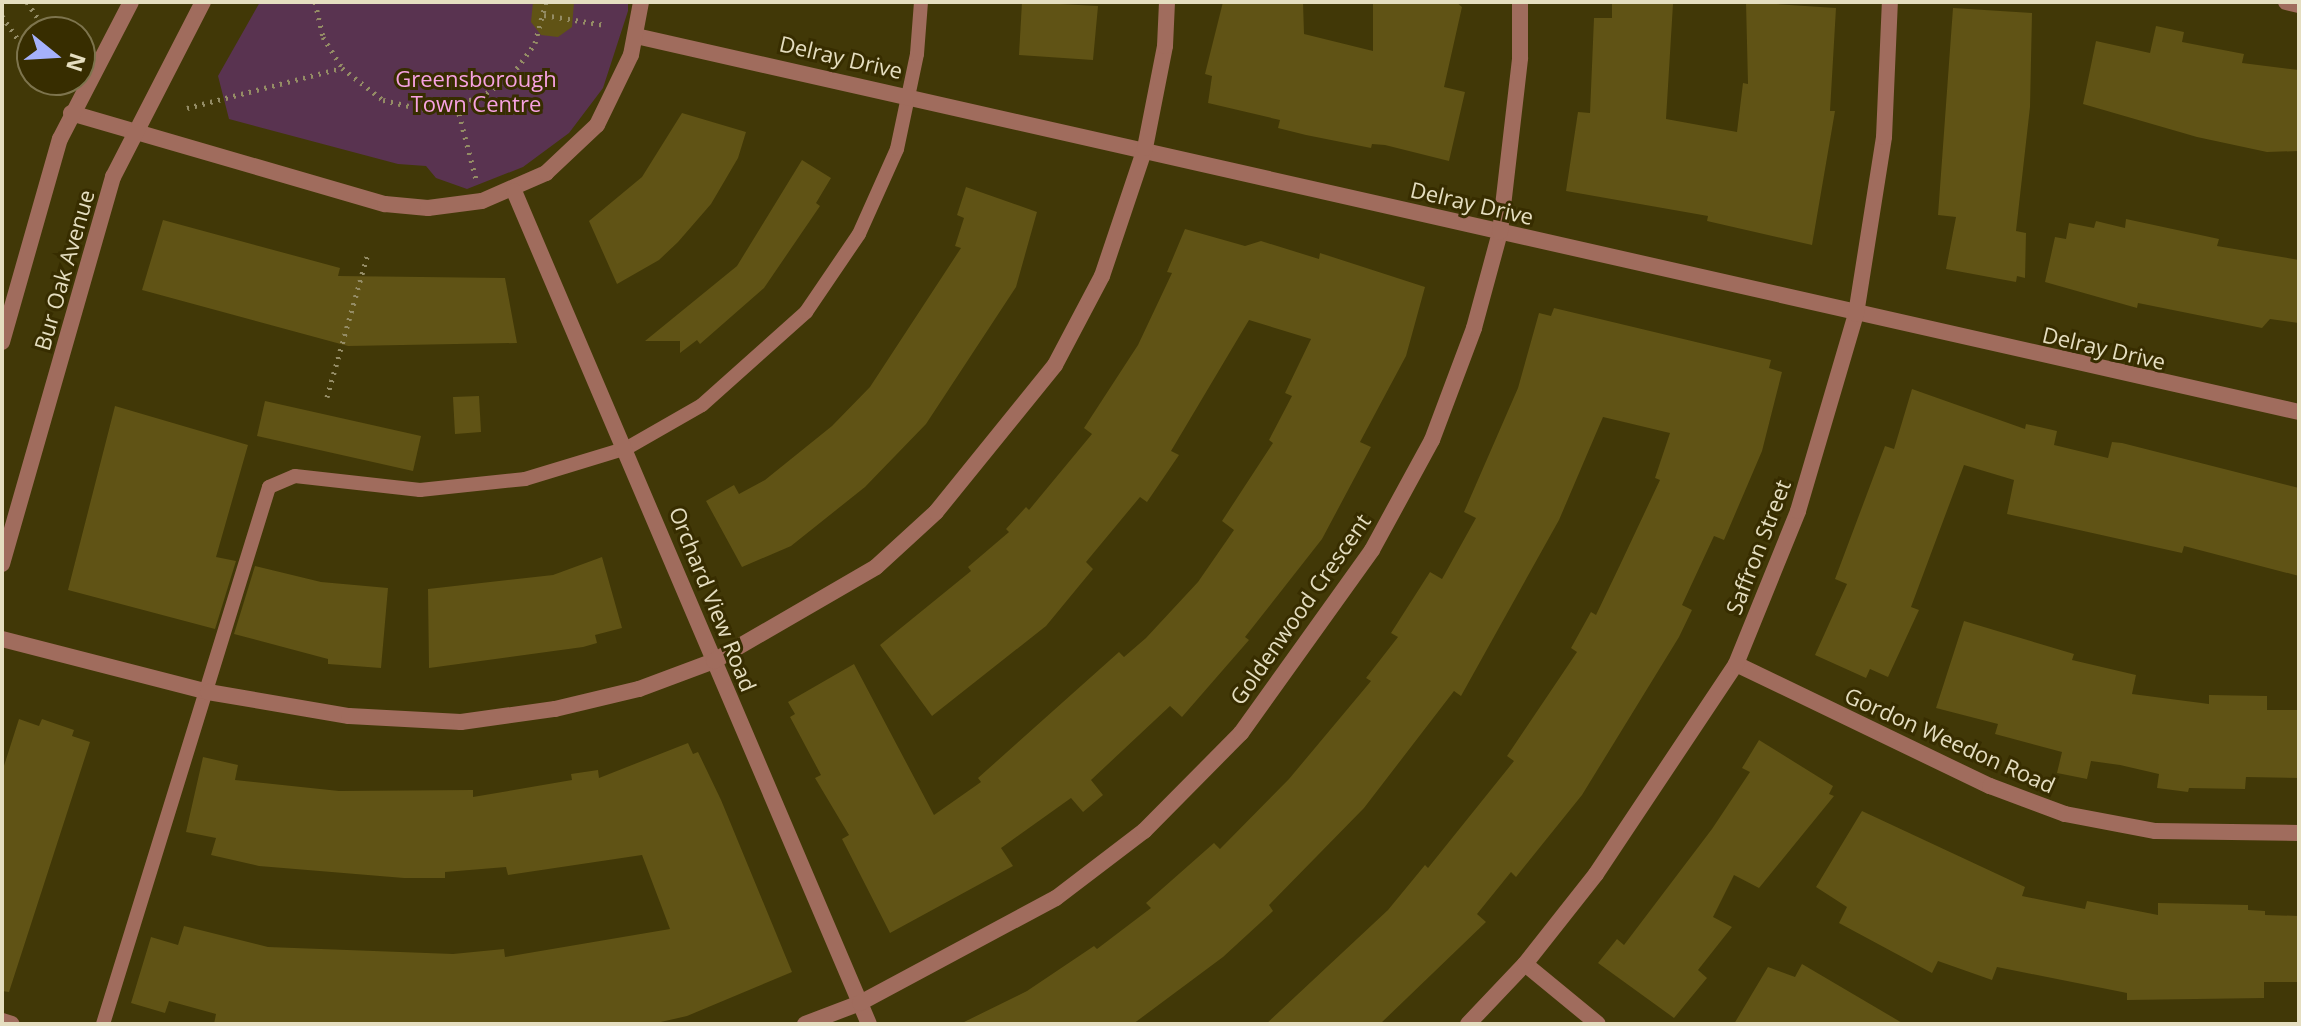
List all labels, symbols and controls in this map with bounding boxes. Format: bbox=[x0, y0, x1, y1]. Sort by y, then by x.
north arrow bbox=[16, 16, 96, 96]
street label: Delray Drive bbox=[777, 30, 905, 84]
text: N bbox=[60, 50, 94, 76]
park label: Greensborough Town Centre bbox=[395, 65, 557, 116]
street label: Delray Drive bbox=[1408, 176, 1536, 230]
street label: Bur Oak Avenue bbox=[28, 187, 100, 353]
street label: Delray Drive bbox=[2040, 321, 2168, 375]
street label: Saffron Street bbox=[1720, 476, 1796, 618]
street label: Orchard View Road bbox=[664, 503, 762, 695]
street label: Goldenwood Crescent bbox=[1224, 509, 1376, 709]
street label: Gordon Weedon Road bbox=[1841, 682, 2059, 798]

